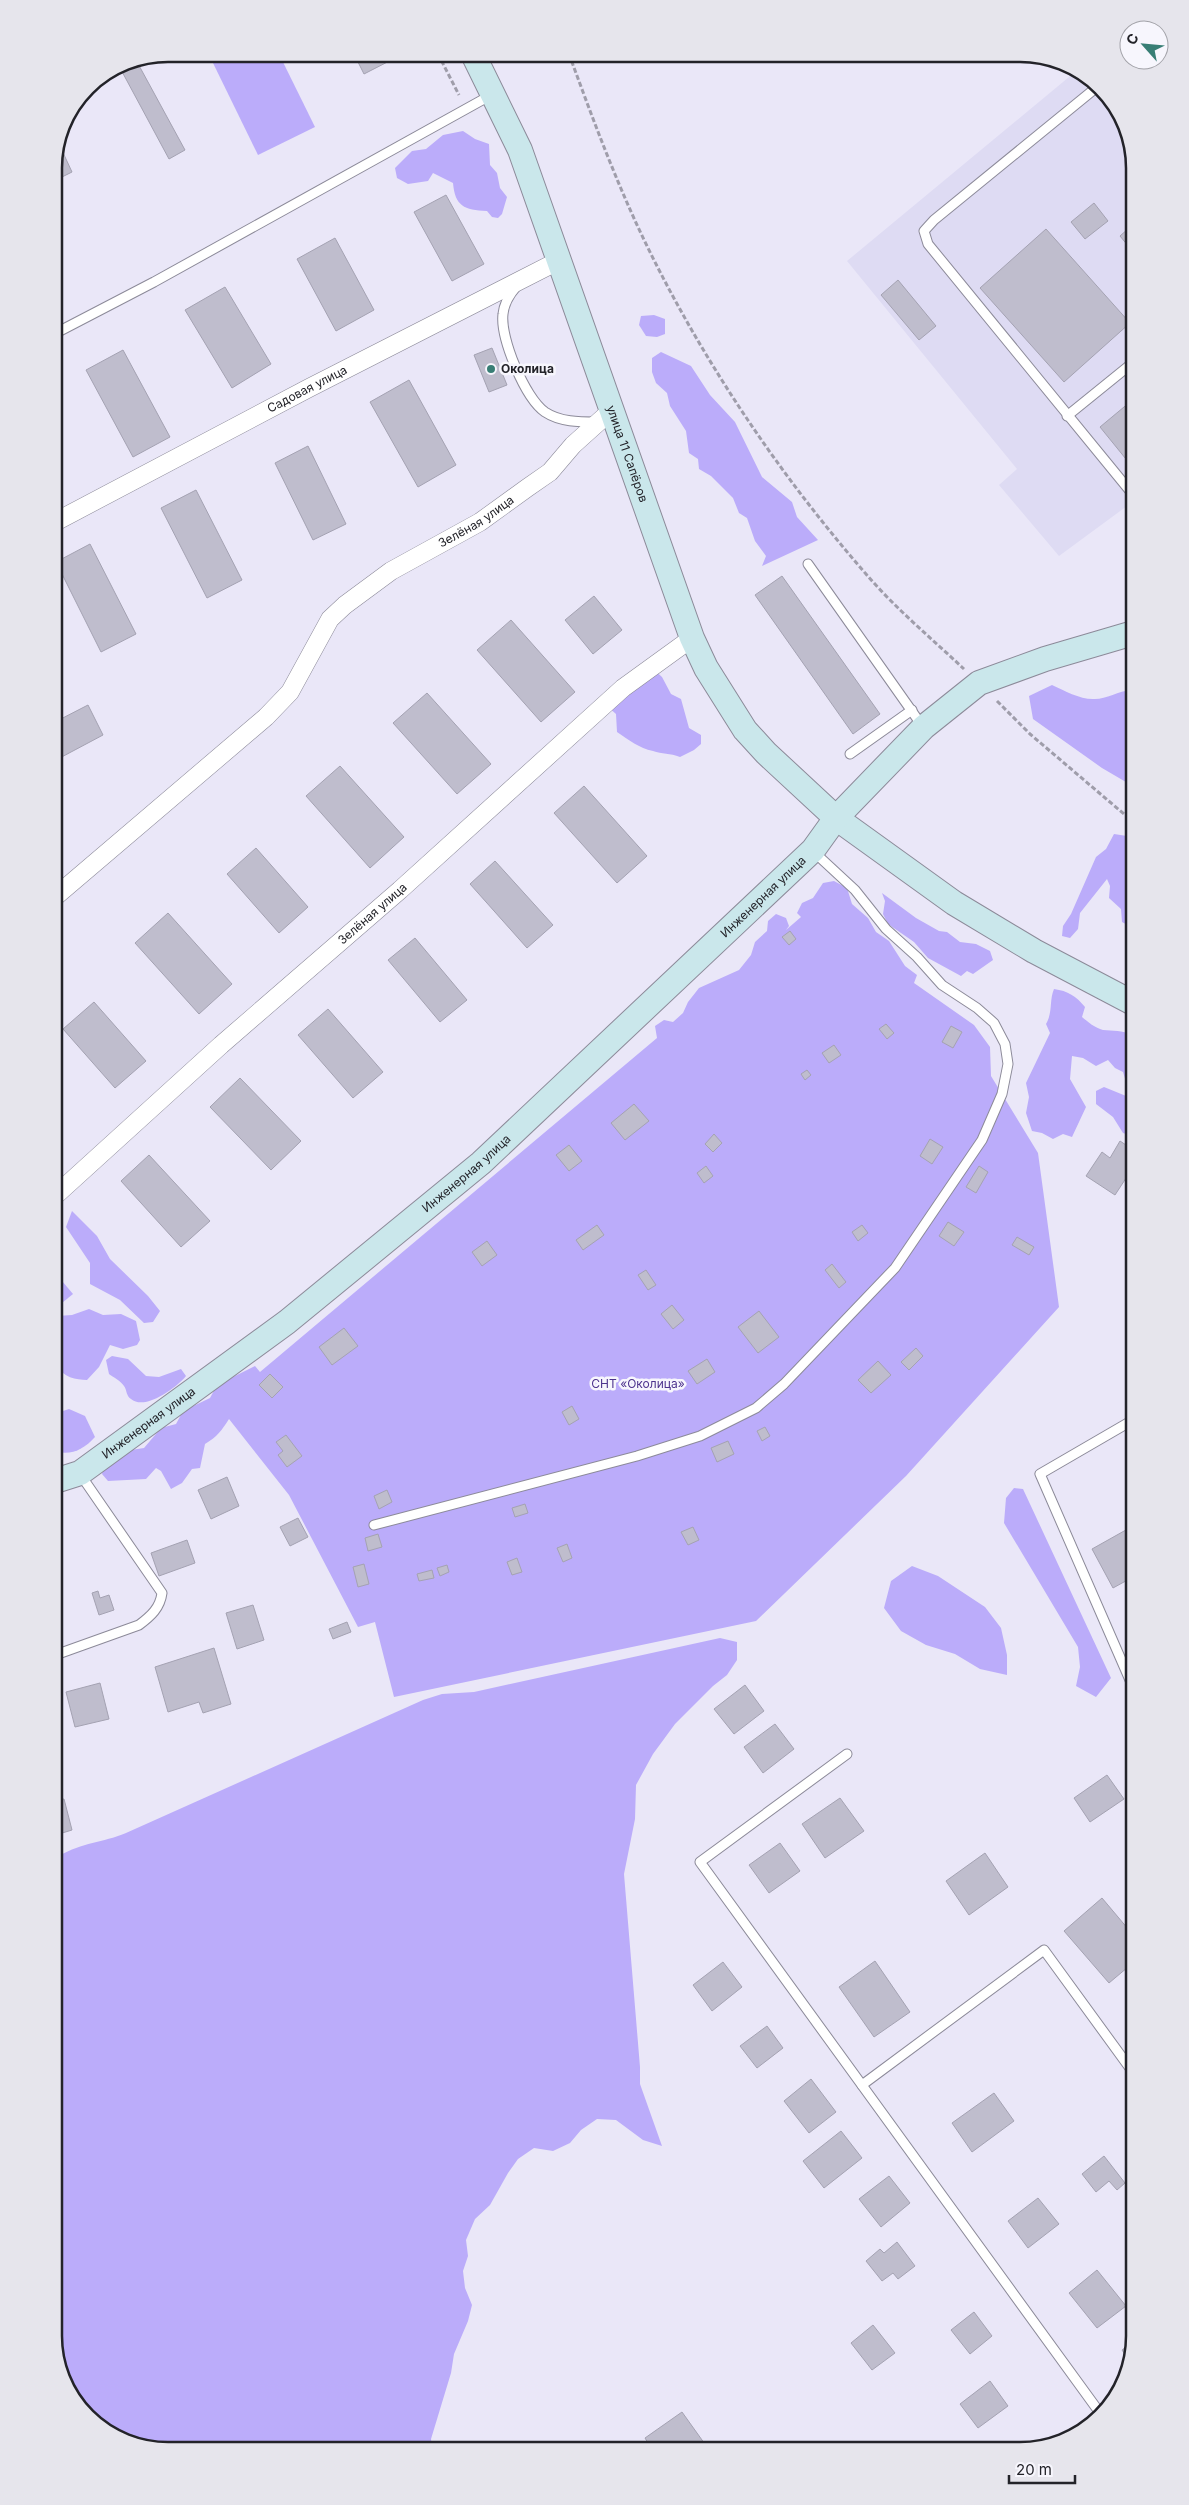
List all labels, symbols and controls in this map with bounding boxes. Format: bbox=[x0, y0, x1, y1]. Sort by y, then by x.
north arrow bbox=[1119, 20, 1169, 70]
text: С bbox=[1122, 30, 1142, 47]
place label: Околица bbox=[501, 361, 554, 376]
street label: Садовая улица bbox=[264, 362, 349, 416]
marker: Околица bbox=[485, 363, 497, 375]
street label: улица 11 Сапёров bbox=[604, 403, 652, 504]
street label: Зелёная улица bbox=[436, 492, 517, 550]
street label: Инженерная улица bbox=[717, 853, 809, 940]
street label: Зелёная улица bbox=[335, 879, 410, 947]
street label: Инженерная улица bbox=[419, 1131, 513, 1215]
park label: СНТ «Околица» bbox=[591, 1376, 685, 1391]
street label: Инженерная улица bbox=[99, 1383, 198, 1462]
scale bar bbox=[1009, 2452, 1075, 2484]
text: 20 m bbox=[1016, 2460, 1052, 2479]

